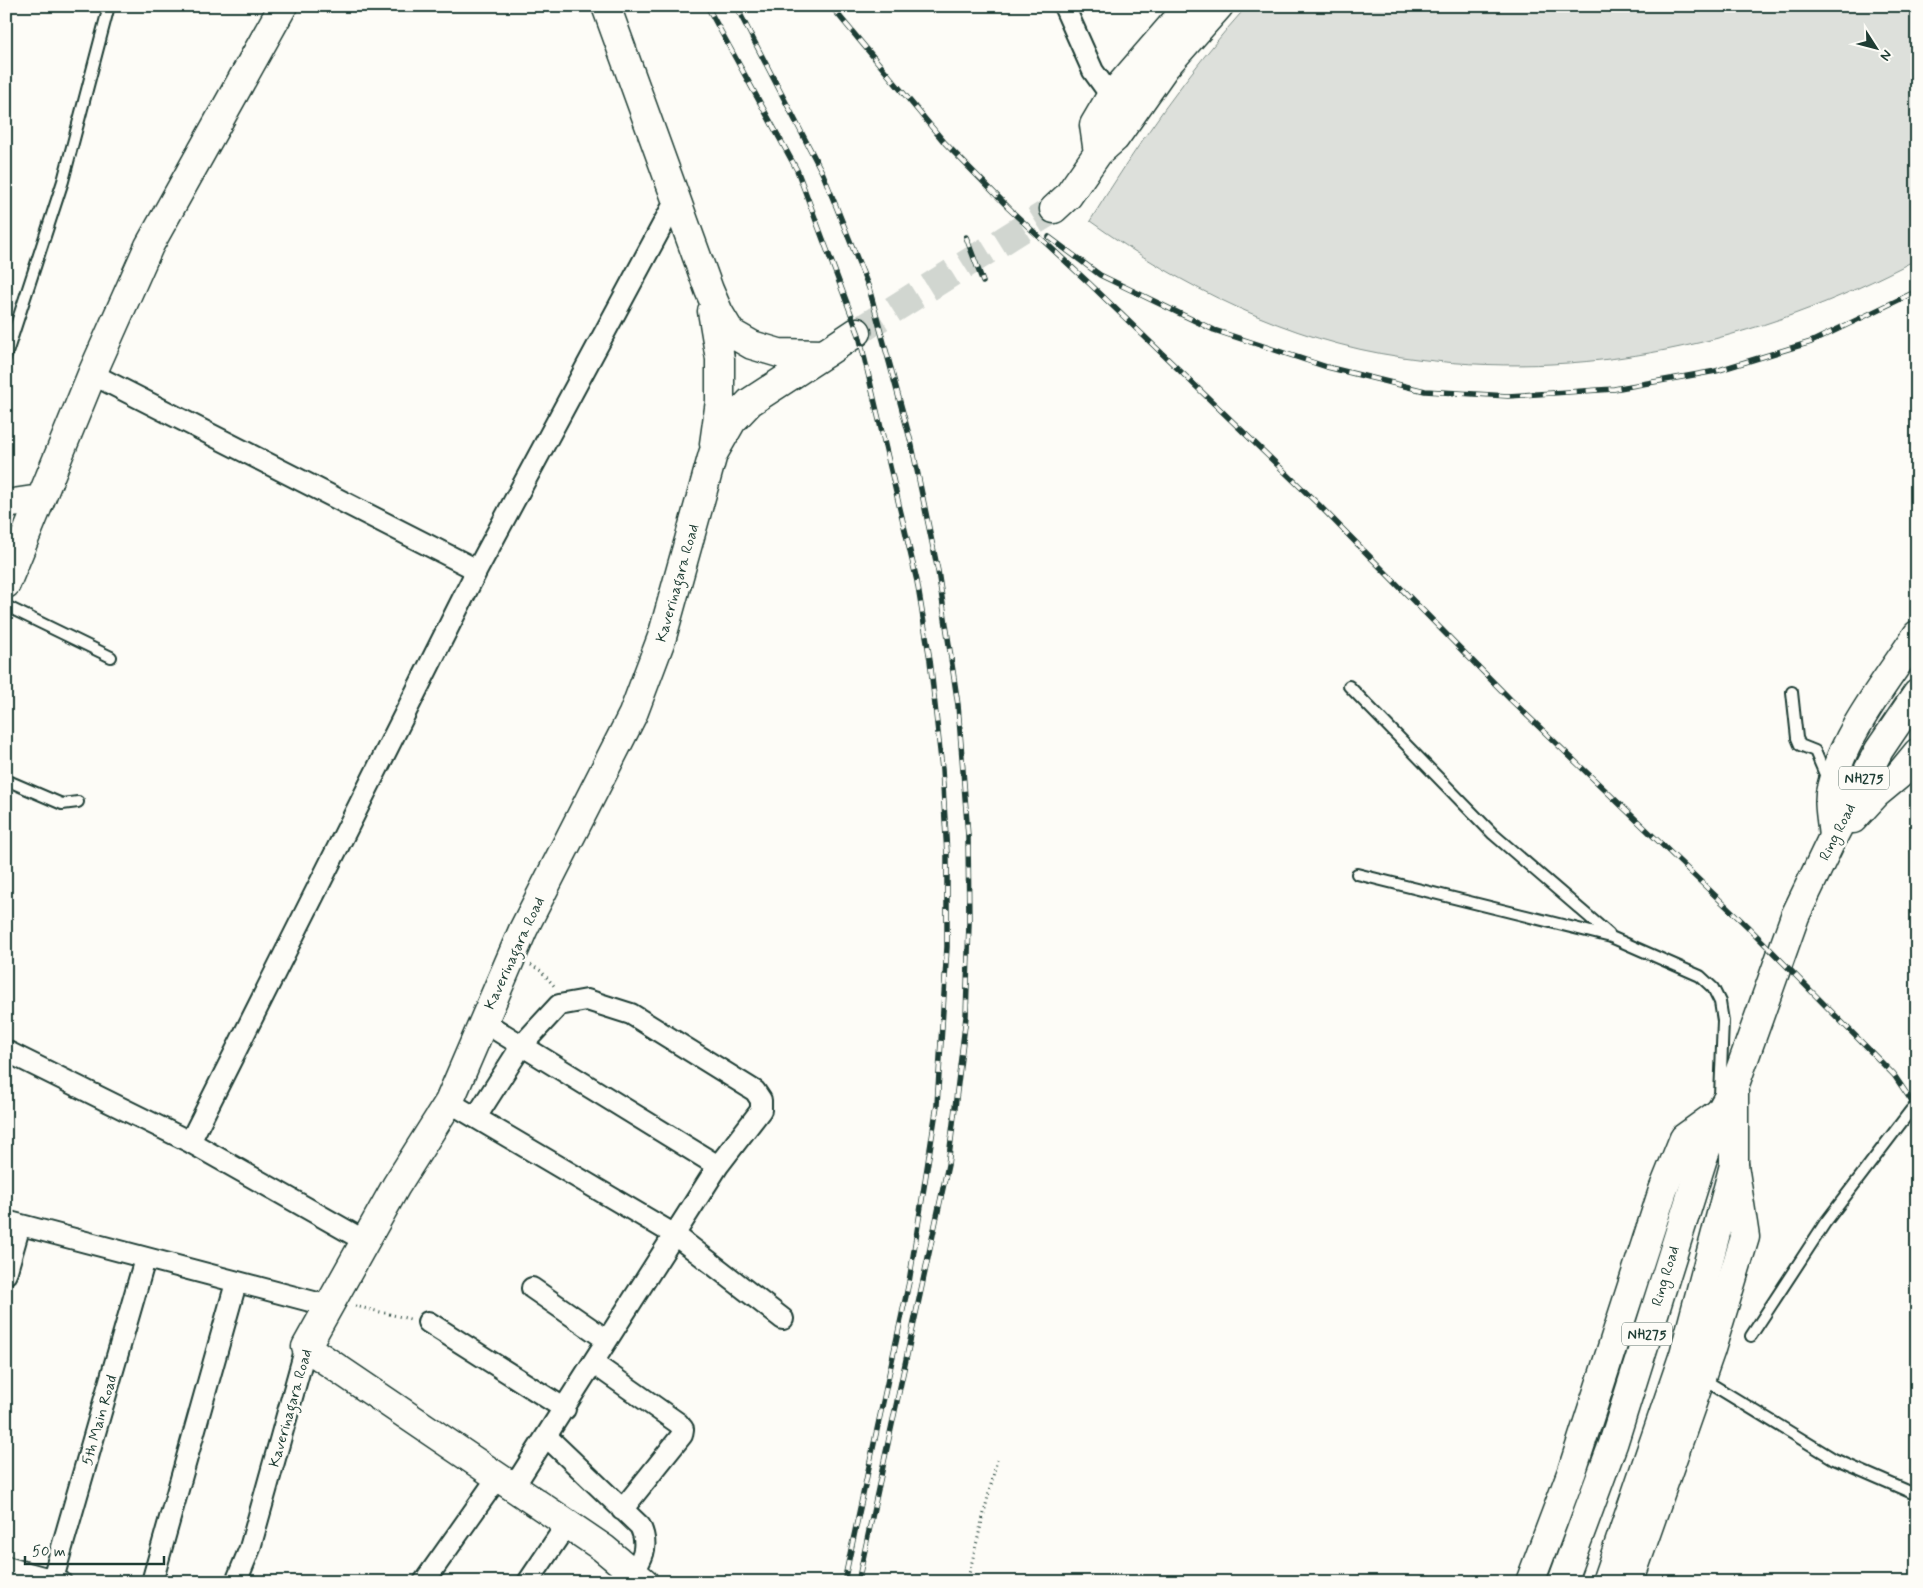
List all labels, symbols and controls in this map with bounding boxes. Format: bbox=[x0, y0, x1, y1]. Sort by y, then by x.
north arrow bbox=[1850, 22, 1900, 72]
text: N bbox=[1876, 46, 1896, 64]
street label: Kaverinagara Road bbox=[652, 522, 705, 645]
road number: NH275 bbox=[1839, 766, 1889, 790]
street label: Ring Road bbox=[1815, 800, 1862, 865]
street label: Kaverinagara Road bbox=[480, 894, 551, 1013]
street label: Ring Road bbox=[1647, 1244, 1686, 1309]
road number: NH275 bbox=[1622, 1322, 1672, 1346]
street label: Kaverinagara Road bbox=[265, 1347, 318, 1470]
street label: 5th Main Road bbox=[77, 1373, 122, 1468]
scale bar bbox=[25, 1533, 164, 1565]
text: 50 m bbox=[32, 1542, 66, 1562]

